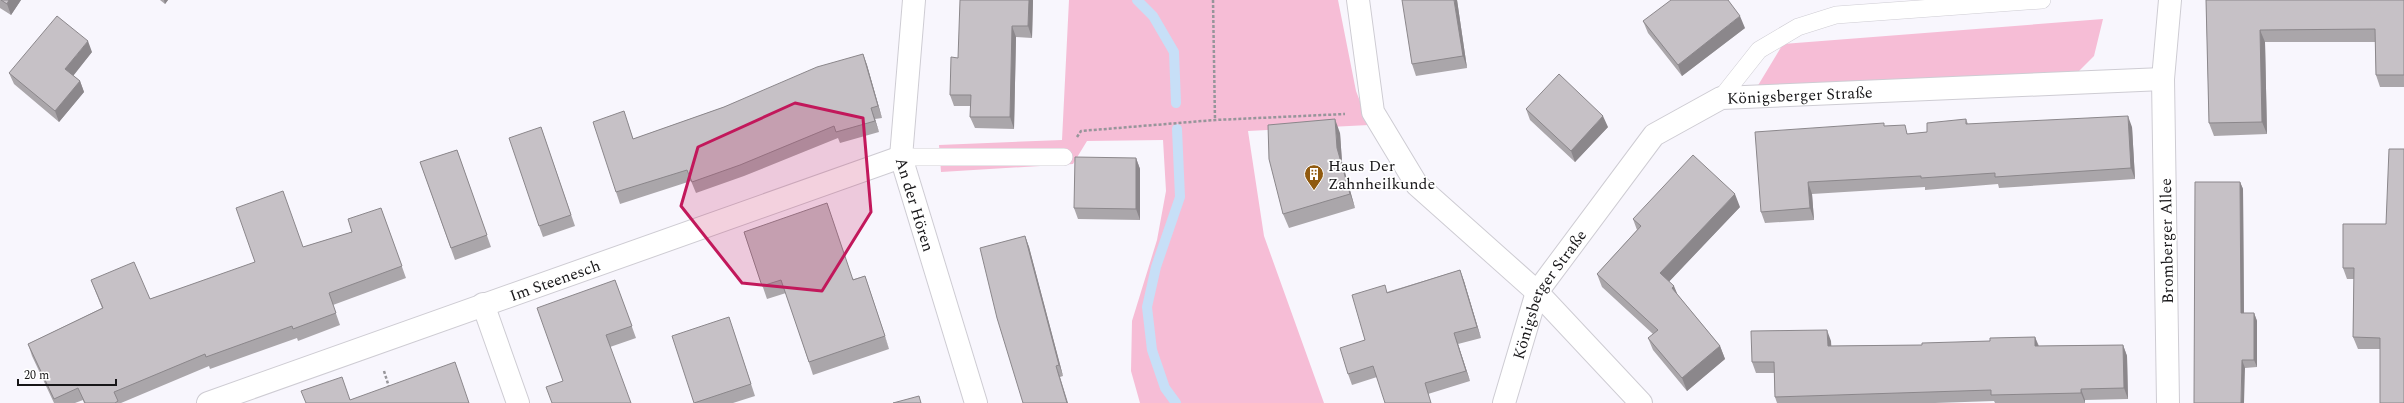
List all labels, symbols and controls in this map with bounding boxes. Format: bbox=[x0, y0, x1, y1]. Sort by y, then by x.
street label: Königsberger Straße bbox=[1727, 80, 1873, 111]
street label: An der Hören bbox=[889, 154, 940, 255]
place label: Haus Der Zahnheilkunde bbox=[1328, 154, 1435, 196]
building icon: Haus Der Zahnheilkunde bbox=[1303, 163, 1325, 191]
street label: Bromberger Allee bbox=[2154, 178, 2180, 304]
street label: Königsberger Straße bbox=[1507, 225, 1593, 362]
street label: Im Steenesch bbox=[506, 254, 604, 308]
scale bar bbox=[18, 361, 116, 387]
text: 20 m bbox=[24, 366, 49, 385]

